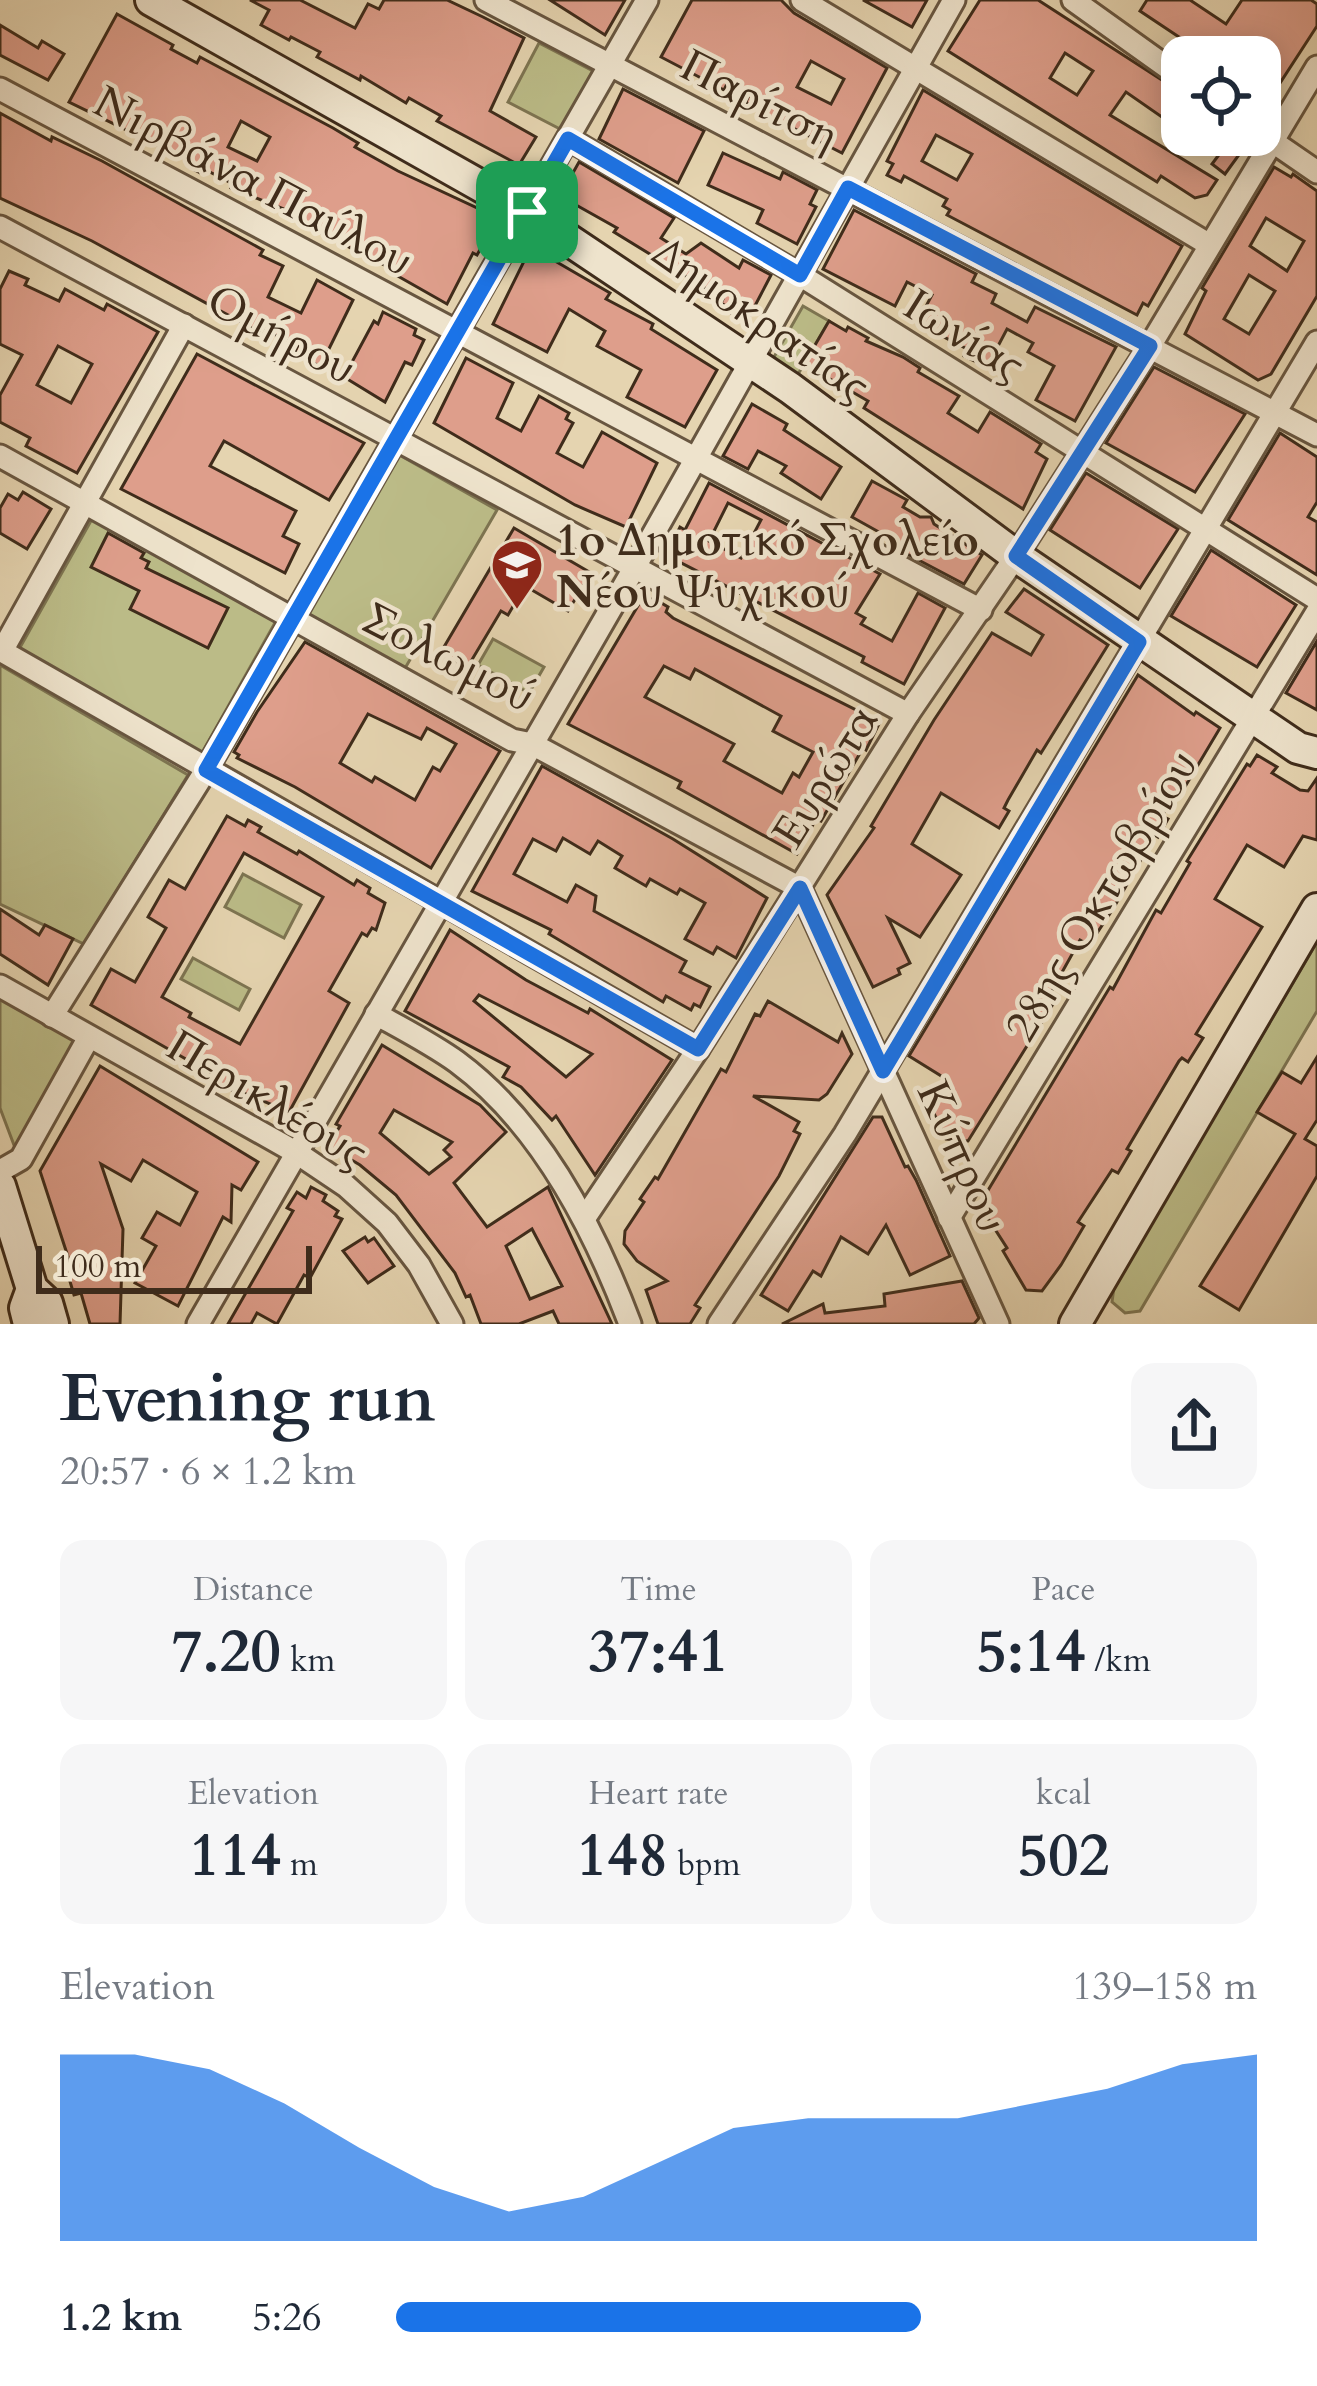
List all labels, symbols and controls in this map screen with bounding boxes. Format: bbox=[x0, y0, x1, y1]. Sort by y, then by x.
street label: Παρίτση bbox=[670, 35, 848, 166]
map controls bbox=[1161, 36, 1281, 156]
button: locate bbox=[1161, 36, 1281, 156]
street label: Νιρβάνα Παύλου bbox=[83, 72, 423, 291]
pin bbox=[476, 161, 578, 263]
icon: arrive bbox=[494, 179, 560, 245]
street label: Δημοκρατίας bbox=[641, 222, 882, 416]
street label: Ομήρου bbox=[196, 270, 366, 399]
street label: Ιωνίας bbox=[892, 275, 1036, 396]
place label: 1ο Δημοτικό Σχολείο Νέου Ψυχικού bbox=[556, 510, 979, 623]
school or university icon: 1ο Δημοτικό Σχολείο Νέου Ψυχικού bbox=[489, 537, 545, 611]
street label: Σολωμού bbox=[352, 588, 545, 727]
street label: Ευρώτα bbox=[758, 694, 892, 859]
street label: 28ης Οκτωβρίου bbox=[990, 739, 1212, 1053]
street label: Περικλέους bbox=[156, 1015, 379, 1183]
street label: Κύπρου bbox=[902, 1071, 1023, 1242]
scale bar bbox=[36, 1240, 312, 1293]
text: 100 m bbox=[54, 1244, 141, 1289]
text: Evening run bbox=[60, 1355, 435, 1444]
button: share bbox=[1131, 1363, 1257, 1489]
text: 20:57 · 6 × 1.2 km bbox=[60, 1445, 356, 1498]
text: Distance bbox=[193, 1567, 314, 1612]
text: Time bbox=[620, 1567, 697, 1612]
text: Pace bbox=[1032, 1567, 1095, 1612]
text: 7.20 bbox=[171, 1612, 281, 1693]
text: 37:41 bbox=[588, 1612, 729, 1693]
text: 5:14 bbox=[976, 1612, 1086, 1693]
text: km bbox=[281, 1638, 336, 1683]
text: /km bbox=[1086, 1638, 1151, 1683]
text: Elevation bbox=[188, 1771, 319, 1816]
text: Heart rate bbox=[589, 1771, 728, 1816]
text: kcal bbox=[1036, 1771, 1091, 1816]
text: 114 bbox=[189, 1816, 281, 1897]
text: 148 bbox=[576, 1816, 669, 1897]
text: 502 bbox=[1017, 1816, 1110, 1897]
text: m bbox=[281, 1842, 318, 1887]
text: bpm bbox=[669, 1842, 741, 1887]
text: Elevation bbox=[60, 1960, 215, 2013]
text: 139–158 m bbox=[1072, 1960, 1257, 2013]
text: 1.2 km bbox=[60, 2291, 182, 2344]
text: 5:26 bbox=[252, 2291, 322, 2344]

